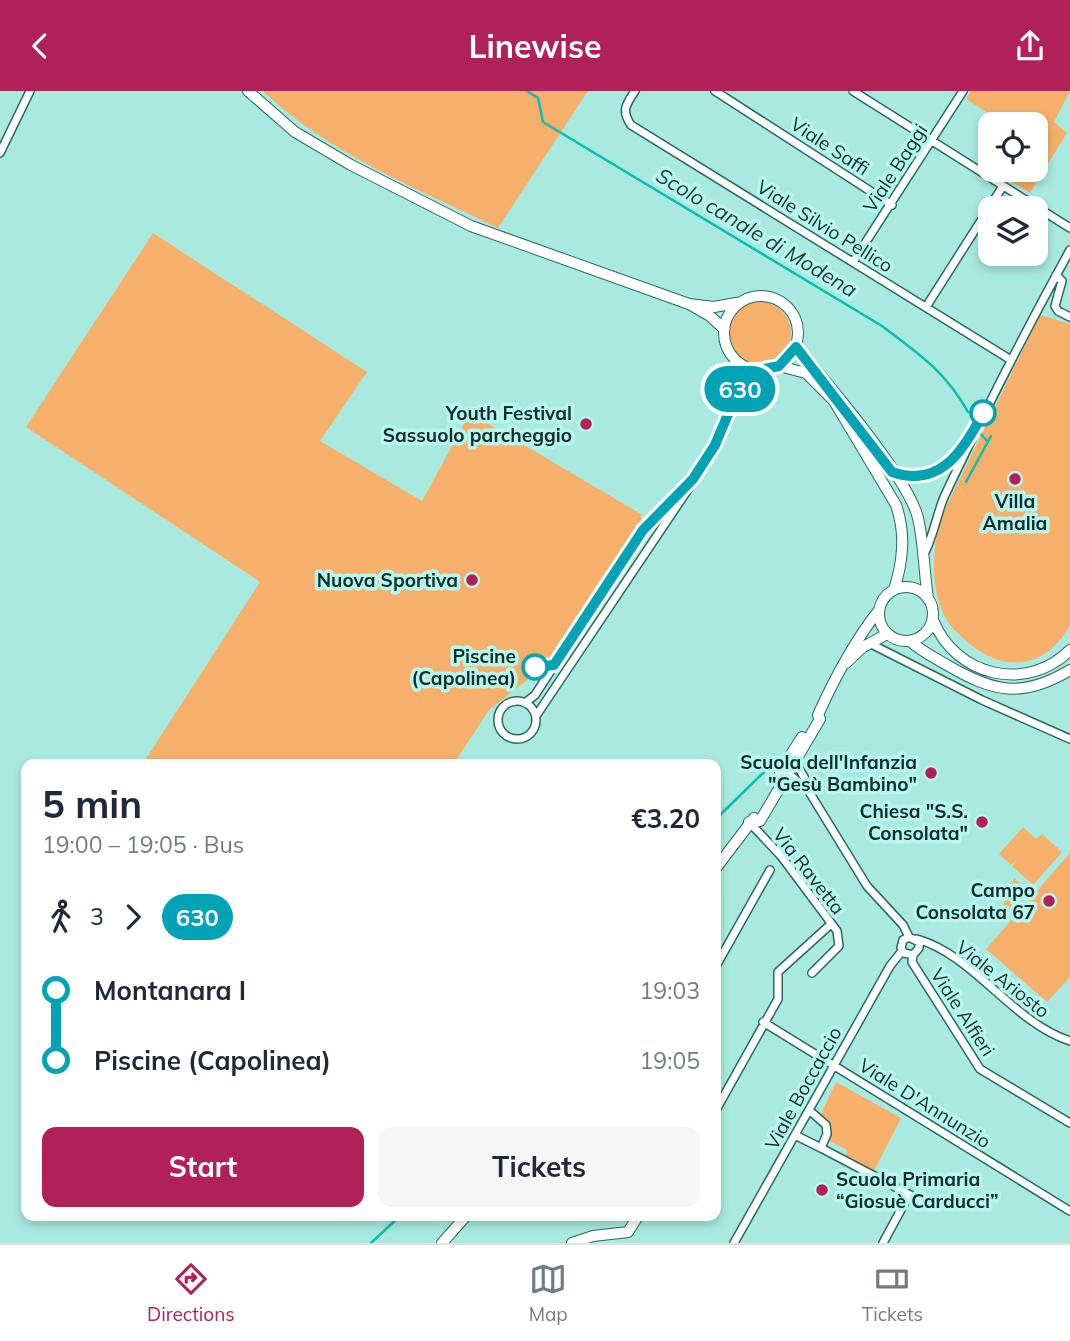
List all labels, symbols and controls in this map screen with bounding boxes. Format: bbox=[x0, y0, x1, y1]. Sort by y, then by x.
text: Linewise bbox=[468, 26, 602, 66]
icon: back bbox=[21, 27, 59, 65]
icon: share bbox=[1011, 27, 1049, 65]
street label: Viale Saffi bbox=[786, 112, 874, 180]
map controls bbox=[978, 112, 1048, 266]
button: locate bbox=[978, 112, 1048, 182]
street label: Viale Baggi bbox=[857, 119, 933, 217]
water label: Scolo canale di Modena bbox=[652, 162, 862, 302]
street label: Viale Silvio Pellico bbox=[752, 174, 898, 278]
button: layers bbox=[978, 196, 1048, 266]
line badge: 630 bbox=[700, 366, 780, 412]
text: 630 bbox=[718, 374, 762, 404]
unlabelled marker bbox=[970, 400, 996, 426]
place label: Youth Festival Sassuolo parcheggio bbox=[383, 401, 572, 447]
marker: Youth Festival Sassuolo parcheggio bbox=[578, 416, 594, 432]
marker: Villa Amalia bbox=[1007, 471, 1023, 487]
place label: Villa Amalia bbox=[983, 489, 1047, 535]
place label: Nuova Sportiva bbox=[317, 568, 458, 592]
marker: Nuova Sportiva bbox=[464, 572, 480, 588]
place label: Piscine (Capolinea) bbox=[412, 644, 516, 690]
marker: Piscine (Capolinea) bbox=[522, 654, 548, 680]
place label: Scuola dell'Infanzia "Gesù Bambino" bbox=[740, 750, 917, 796]
marker: Scuola dell'Infanzia "Gesù Bambino" bbox=[923, 765, 939, 781]
text: 5 min bbox=[42, 780, 142, 828]
place label: Chiesa "S.S. Consolata" bbox=[859, 799, 968, 845]
text: €3.20 bbox=[631, 802, 700, 835]
marker: Chiesa "S.S. Consolata" bbox=[974, 814, 990, 830]
street label: Via Ravetta bbox=[768, 823, 850, 919]
text: 19:00 – 19:05 · Bus bbox=[42, 830, 244, 859]
place label: Campo Consolata 67 bbox=[915, 878, 1035, 924]
marker: Campo Consolata 67 bbox=[1041, 893, 1057, 909]
icon: walk bbox=[42, 898, 80, 936]
icon: forward bbox=[114, 898, 152, 936]
text: 3 bbox=[90, 902, 104, 931]
text: 630 bbox=[176, 902, 219, 932]
street label: Viale Ariosto bbox=[951, 935, 1055, 1023]
street label: Viale Alfieri bbox=[926, 963, 1000, 1061]
text: Montanara I bbox=[94, 974, 246, 1007]
text: 19:03 bbox=[640, 976, 700, 1005]
street label: Viale Boccaccio bbox=[759, 1022, 847, 1154]
text: Piscine (Capolinea) bbox=[94, 1044, 331, 1077]
text: 19:05 bbox=[640, 1046, 700, 1075]
street label: Viale D'Annunzio bbox=[855, 1053, 995, 1153]
button: Start bbox=[42, 1127, 364, 1207]
button: Tickets bbox=[378, 1127, 700, 1207]
place label: Scuola Primaria “Giosuè Carducci” bbox=[836, 1167, 998, 1213]
marker: Scuola Primaria “Giosuè Carducci” bbox=[814, 1182, 830, 1198]
tab: Directions bbox=[147, 1260, 235, 1326]
tab: Map bbox=[529, 1260, 568, 1326]
tab: Tickets bbox=[862, 1260, 923, 1326]

